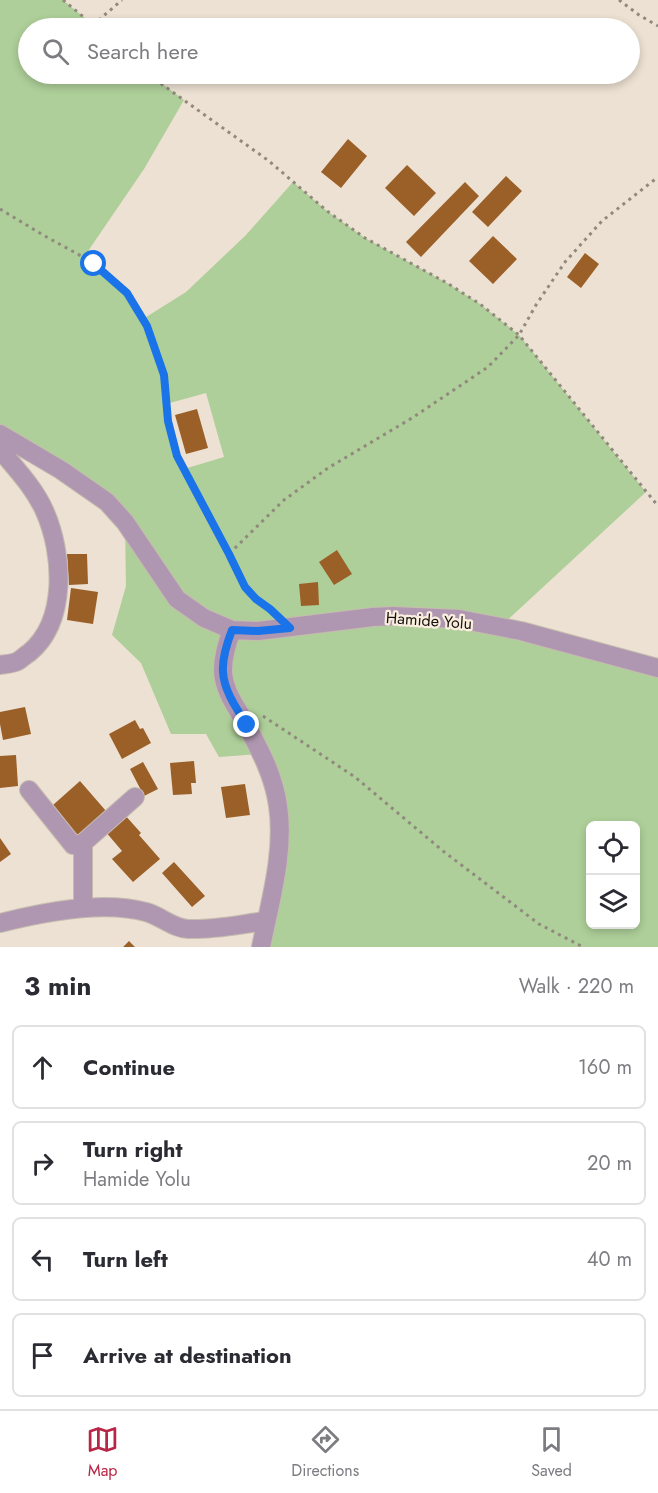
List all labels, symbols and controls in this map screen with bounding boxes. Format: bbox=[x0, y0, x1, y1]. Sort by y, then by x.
search box bbox=[18, 18, 640, 84]
icon: search bbox=[39, 35, 72, 68]
text: Search here bbox=[87, 35, 198, 67]
route start bbox=[80, 250, 106, 276]
street label: Hamide Yolu bbox=[385, 606, 473, 635]
route end bbox=[233, 711, 259, 737]
map controls bbox=[586, 821, 640, 929]
button: locate bbox=[586, 821, 640, 875]
button: layers bbox=[586, 875, 640, 929]
text: 3 min bbox=[24, 967, 91, 1005]
text: Walk · 220 m bbox=[519, 972, 634, 1001]
icon: ahead bbox=[26, 1051, 59, 1084]
text: Continue bbox=[83, 1051, 175, 1083]
text: 160 m bbox=[578, 1053, 632, 1082]
text: Turn right bbox=[83, 1133, 183, 1165]
icon: right bbox=[26, 1147, 59, 1180]
text: 20 m bbox=[587, 1149, 632, 1178]
text: Hamide Yolu bbox=[83, 1165, 191, 1194]
icon: left bbox=[26, 1243, 59, 1276]
text: Turn left bbox=[83, 1243, 168, 1275]
text: 40 m bbox=[587, 1245, 632, 1274]
icon: arrive bbox=[26, 1339, 59, 1372]
text: Arrive at destination bbox=[83, 1339, 292, 1371]
tab: Map bbox=[86, 1423, 119, 1482]
tab: Directions bbox=[291, 1423, 359, 1482]
tab: Saved bbox=[531, 1423, 572, 1482]

